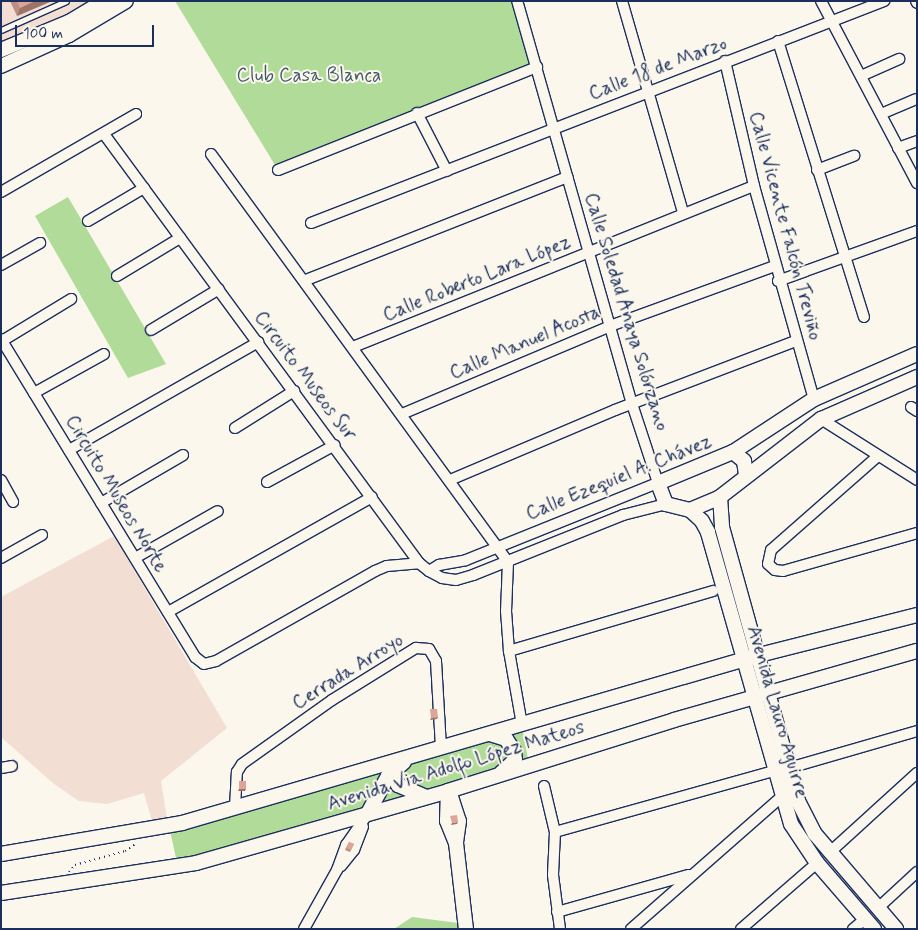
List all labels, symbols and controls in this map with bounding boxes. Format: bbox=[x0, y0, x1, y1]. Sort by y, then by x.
scale bar bbox=[18, 15, 156, 47]
text: 100 m bbox=[23, 24, 63, 44]
street label: Calle 18 de Marzo bbox=[586, 32, 730, 106]
park label: Club Casa Blanca bbox=[236, 65, 382, 87]
street label: Calle Vicente Falcón Treviño bbox=[744, 113, 826, 339]
street label: Calle Soledad Anaya Solórzano bbox=[578, 188, 674, 436]
street label: Calle Roberto Lara López bbox=[379, 231, 575, 327]
street label: Calle Manuel Acosta bbox=[448, 302, 602, 384]
street label: Circuito Museos Sur bbox=[248, 306, 362, 446]
street label: Circuito Museos Norte bbox=[61, 412, 171, 576]
street label: Calle Ezequiel A. Chávez bbox=[522, 430, 716, 526]
street label: Avenida Lauro Aguirre bbox=[742, 625, 812, 799]
street label: Cerrada Arroyo bbox=[288, 629, 408, 715]
street label: Avenida Via Adolfo López Mateos bbox=[328, 717, 584, 815]

